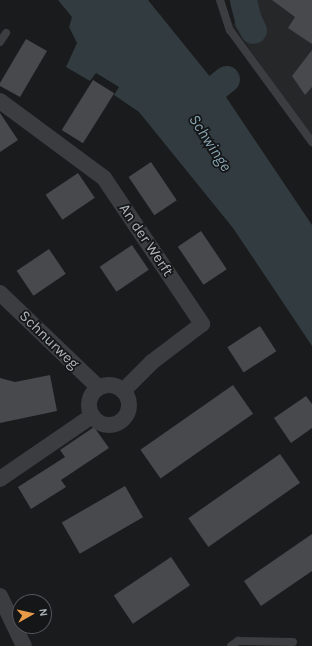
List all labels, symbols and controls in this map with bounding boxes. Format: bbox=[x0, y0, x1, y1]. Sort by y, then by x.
water label: Schwinge bbox=[185, 111, 235, 175]
street label: An der Werft bbox=[115, 200, 177, 280]
street label: Schnurweg bbox=[15, 307, 83, 373]
north arrow bbox=[12, 594, 52, 634]
text: N bbox=[36, 608, 50, 617]

